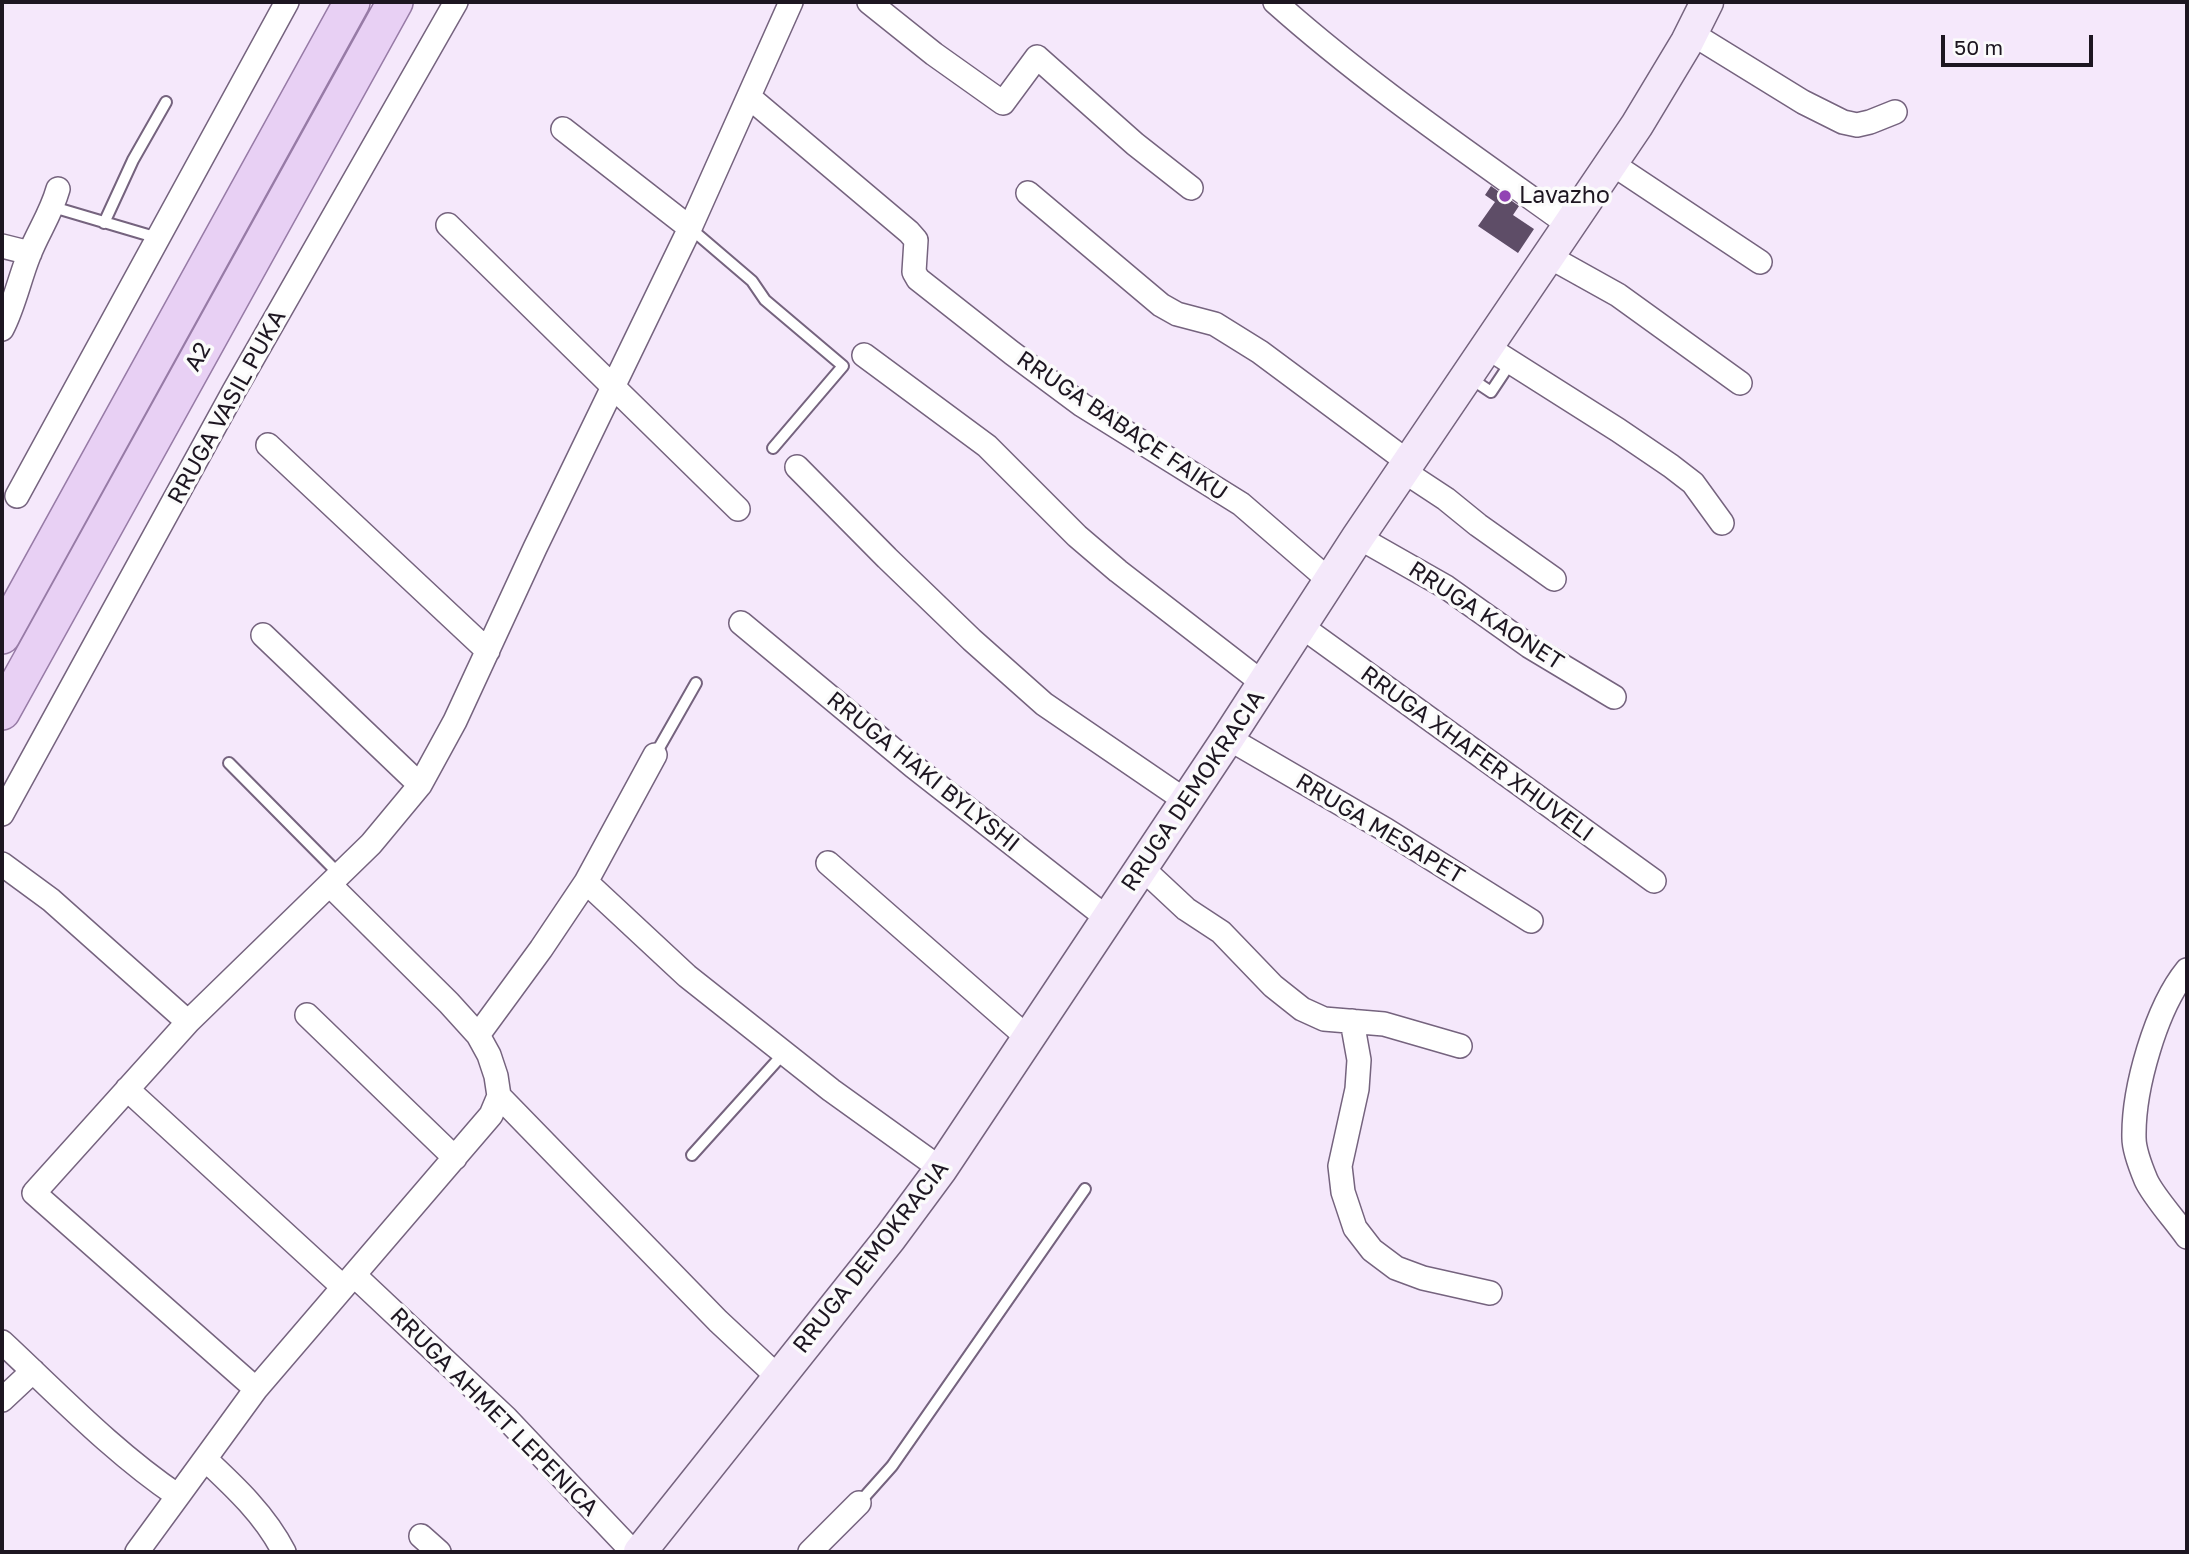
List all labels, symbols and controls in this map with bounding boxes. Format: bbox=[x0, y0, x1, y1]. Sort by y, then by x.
scale bar bbox=[1944, 21, 2096, 65]
text: 50 m bbox=[1954, 34, 2003, 60]
place label: Lavazho bbox=[1519, 182, 1610, 210]
marker: Lavazho bbox=[1497, 188, 1513, 204]
street label: RRUGA VASIL PUKA bbox=[162, 305, 292, 509]
street label: A2 bbox=[179, 338, 217, 376]
street label: RRUGA BABAÇE FAIKU bbox=[1011, 345, 1233, 507]
street label: RRUGA KAONET bbox=[1403, 556, 1569, 676]
street label: RRUGA XHAFER XHUVELI bbox=[1355, 660, 1599, 848]
street label: RRUGA DEMOKRACIA bbox=[1115, 685, 1271, 897]
street label: RRUGA HAKI BYLYSHI bbox=[821, 686, 1025, 858]
street label: RRUGA MESAPET bbox=[1291, 768, 1469, 890]
street label: RRUGA DEMOKRACIA bbox=[787, 1155, 955, 1359]
street label: RRUGA AHMET LEPENICA bbox=[384, 1302, 604, 1522]

